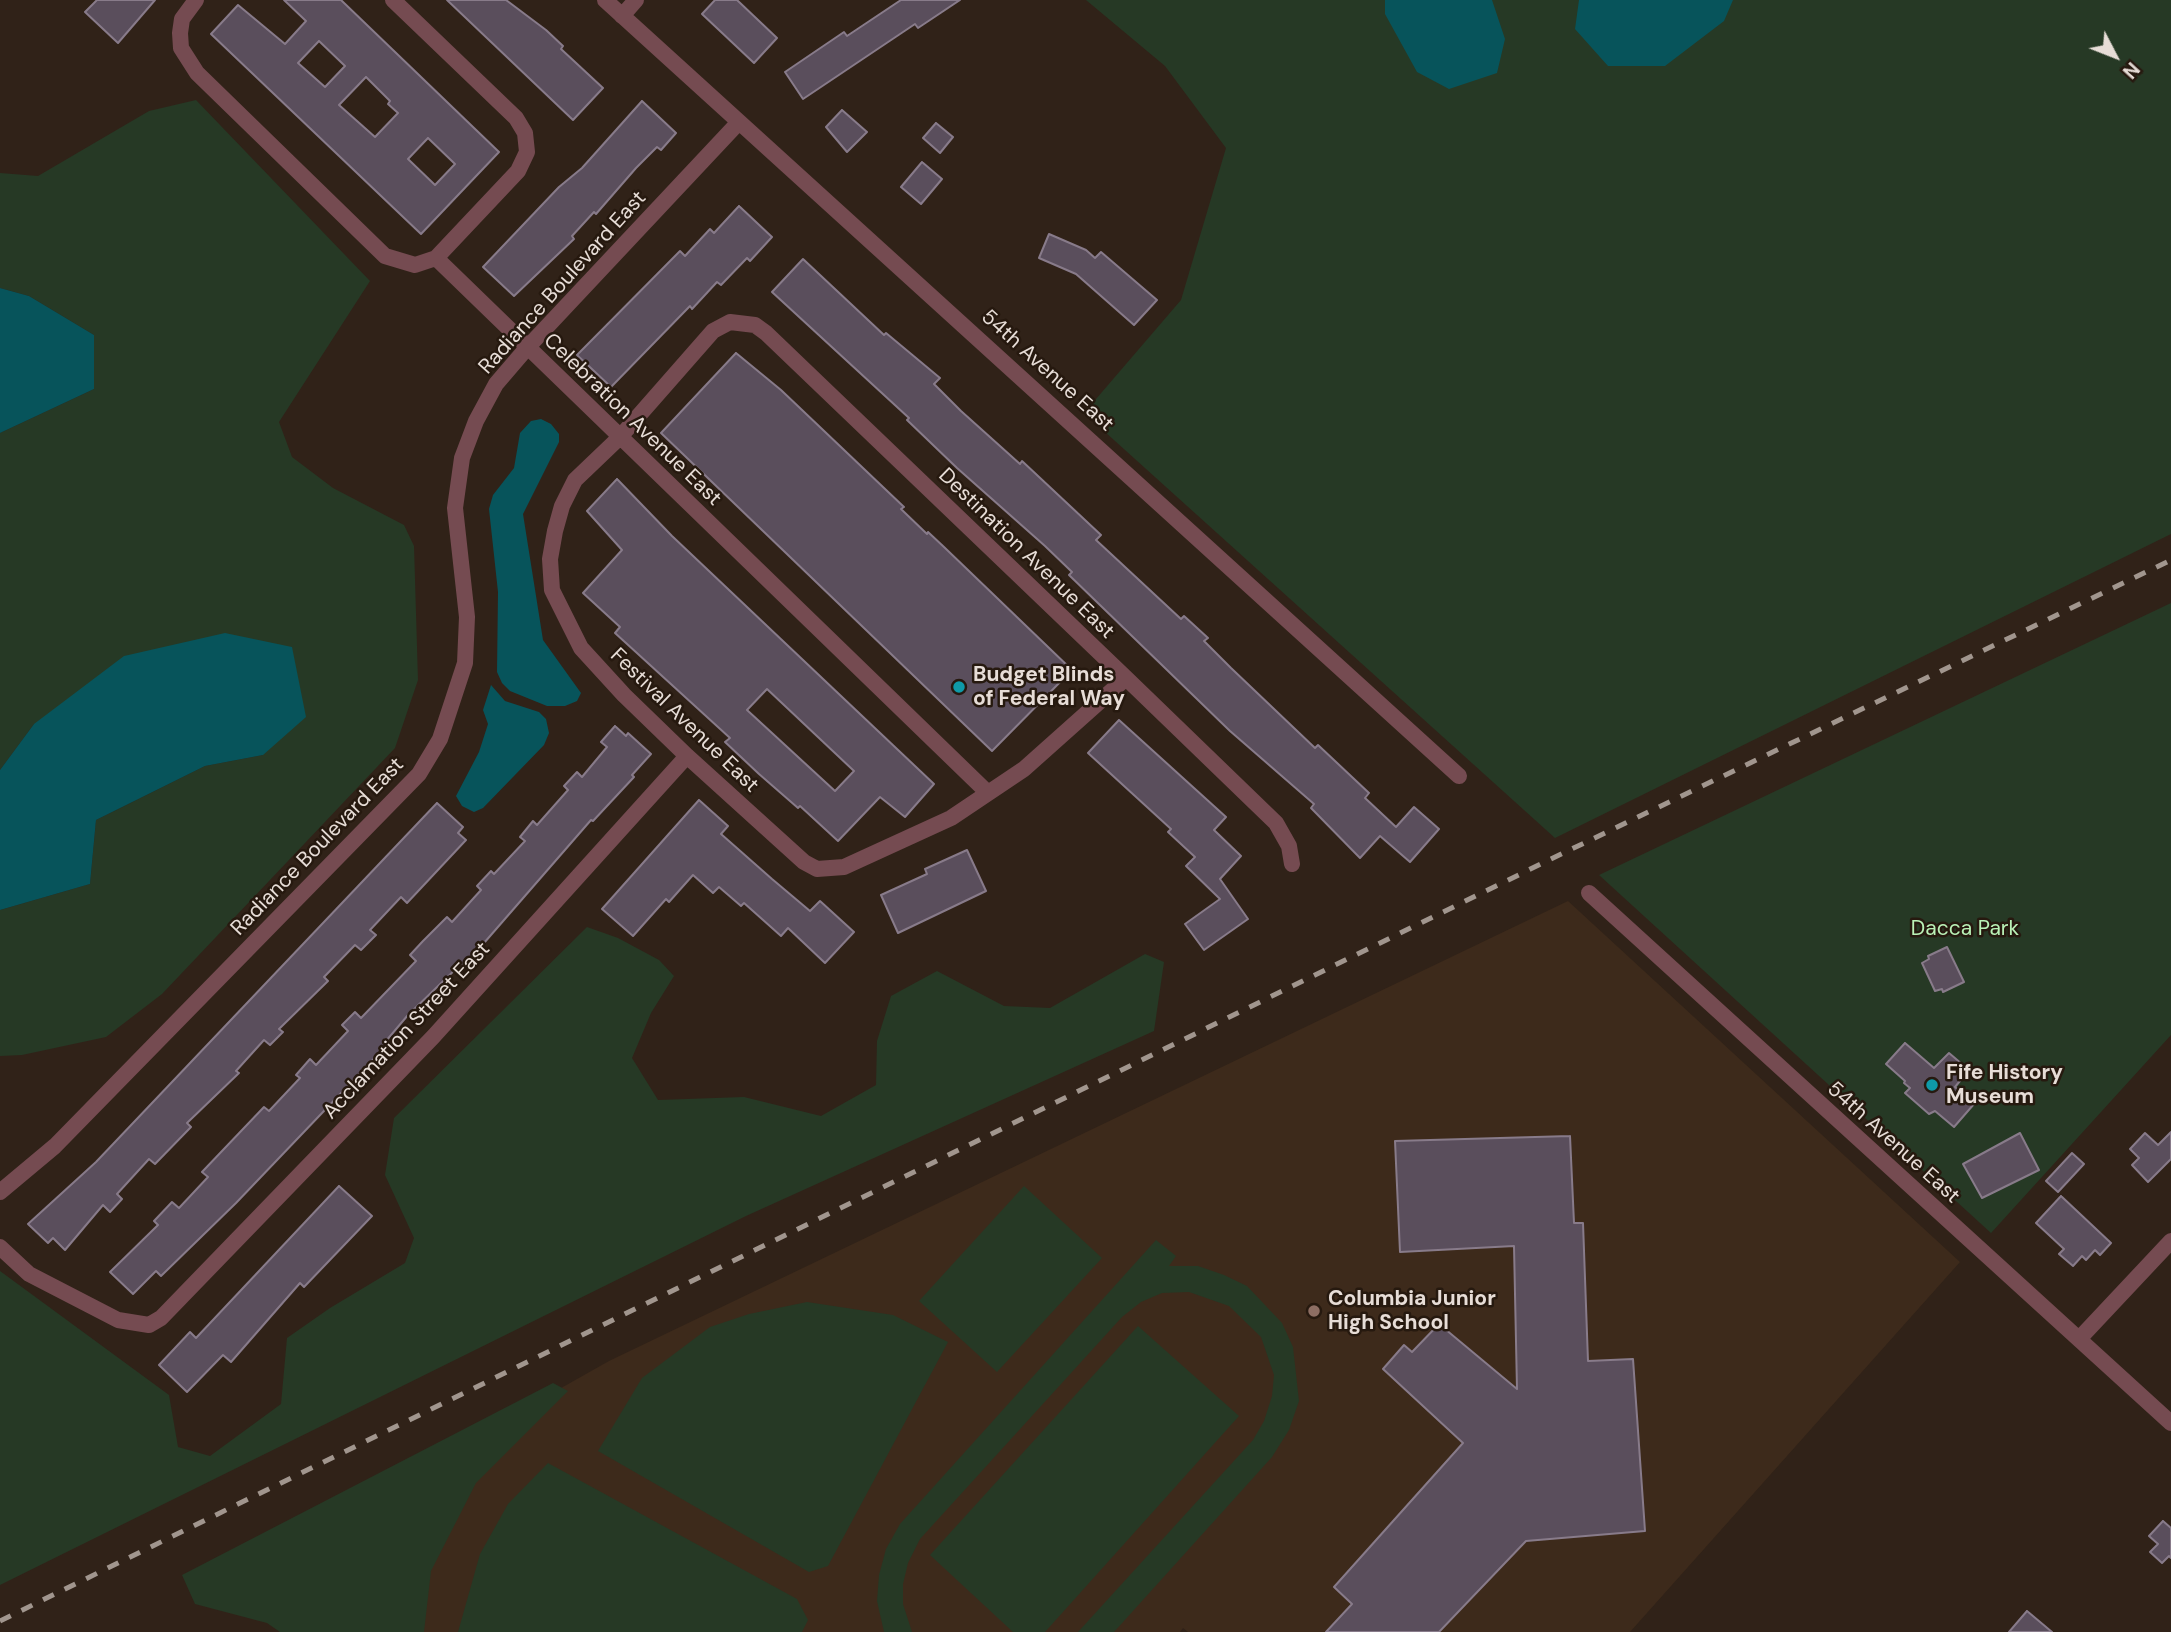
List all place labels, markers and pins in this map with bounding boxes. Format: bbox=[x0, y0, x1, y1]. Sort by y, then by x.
place label: Budget Blinds of Federal Way bbox=[973, 662, 1125, 712]
marker: Budget Blinds of Federal Way bbox=[951, 679, 967, 695]
place label: Fife History Museum bbox=[1946, 1060, 2063, 1110]
marker: Fife History Museum bbox=[1924, 1077, 1940, 1093]
place label: Columbia Junior High School bbox=[1328, 1286, 1496, 1336]
marker: Columbia Junior High School bbox=[1306, 1303, 1322, 1319]

